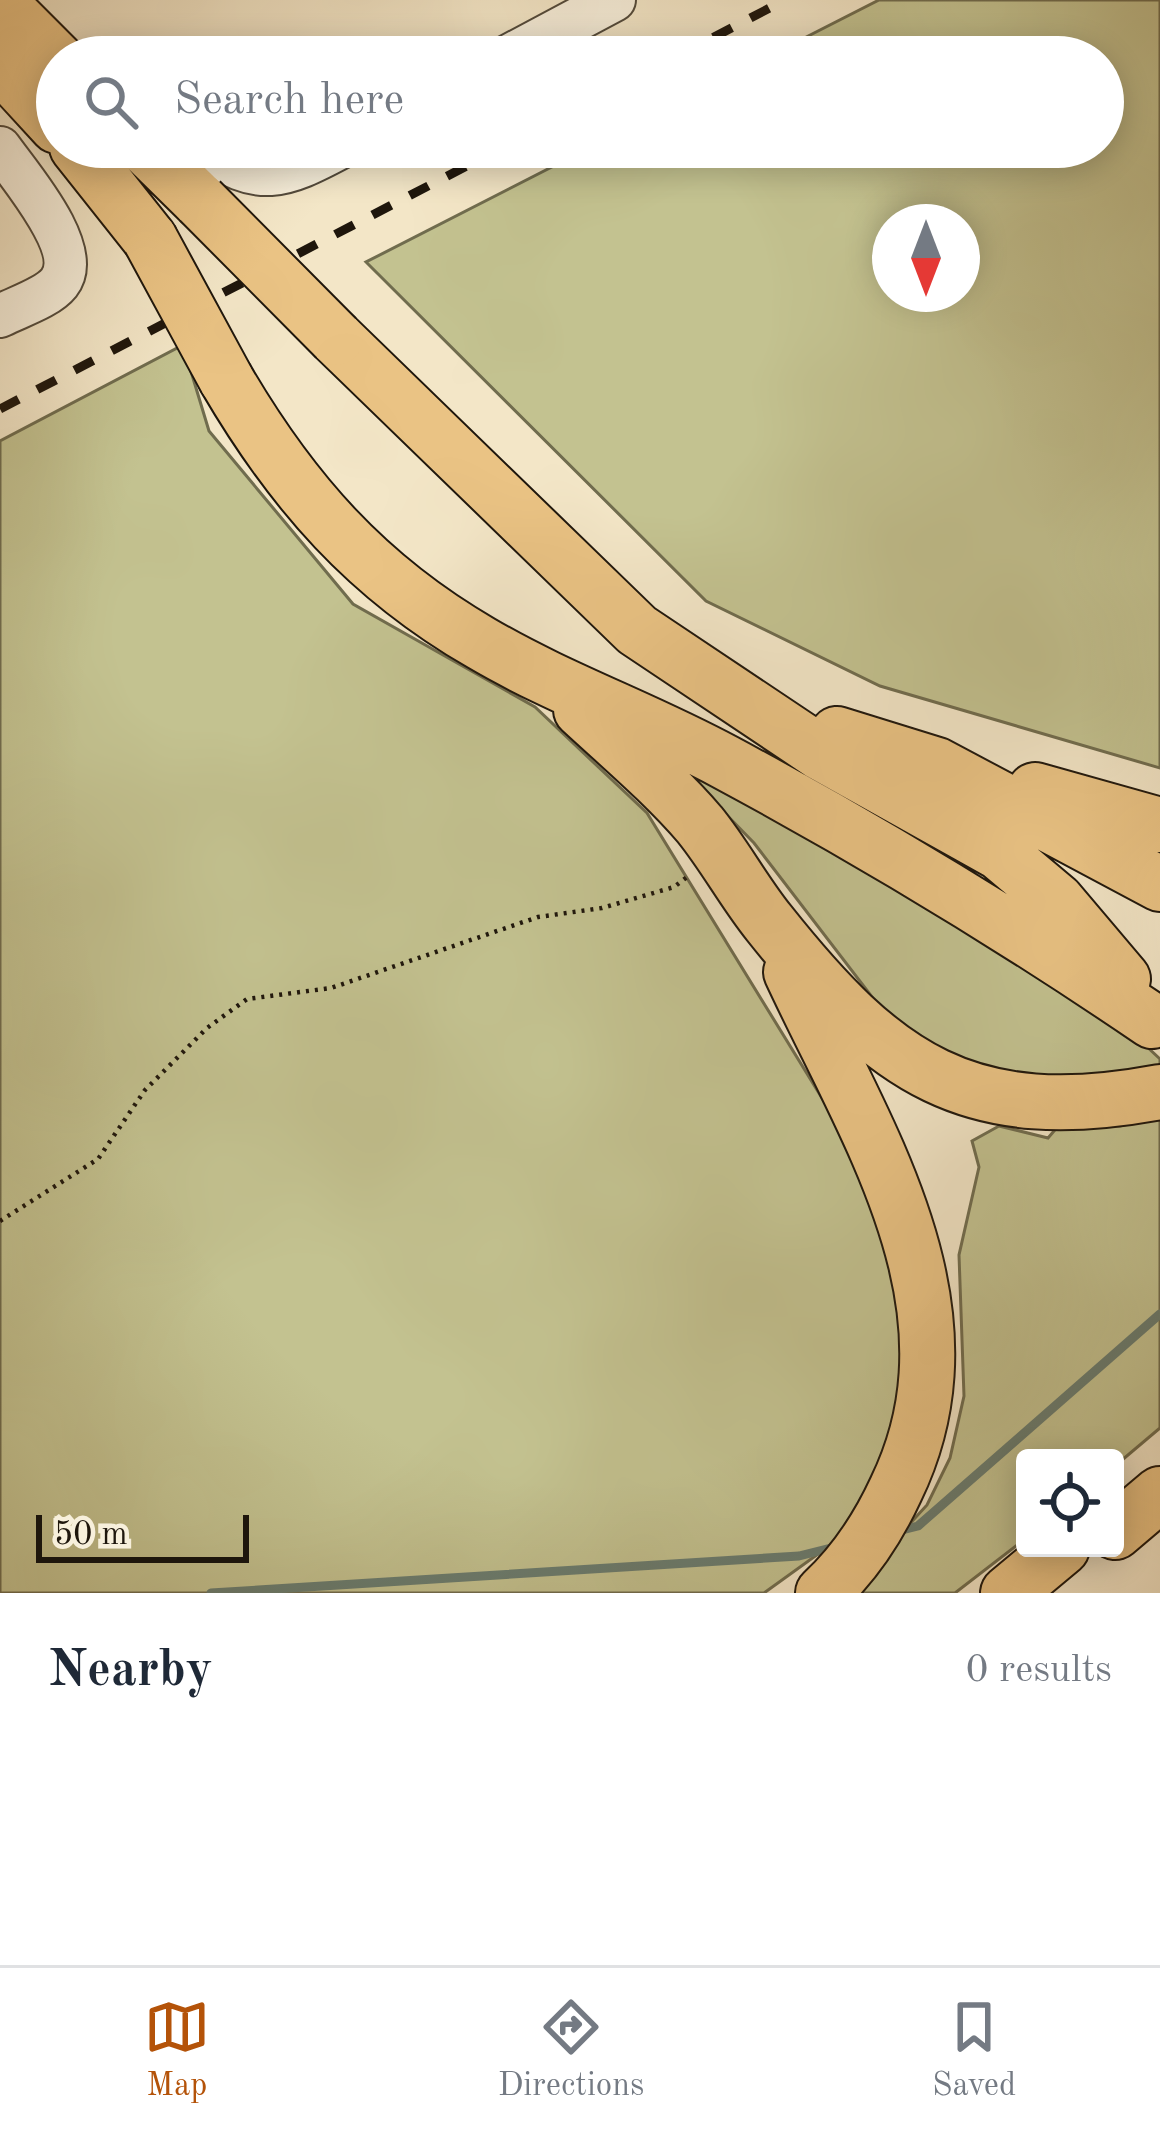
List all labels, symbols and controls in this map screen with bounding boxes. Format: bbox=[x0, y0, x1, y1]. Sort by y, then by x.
search box bbox=[36, 36, 1124, 168]
icon: search bbox=[78, 69, 144, 135]
text: Search here bbox=[174, 79, 404, 124]
north arrow bbox=[872, 204, 980, 312]
map controls bbox=[1016, 1449, 1124, 1557]
button: locate bbox=[1016, 1449, 1124, 1557]
scale bar bbox=[36, 1509, 249, 1562]
text: 50 m bbox=[54, 1519, 128, 1552]
text: Nearby bbox=[48, 1646, 213, 1697]
text: 0 results bbox=[966, 1651, 1112, 1690]
tab: Map bbox=[144, 1994, 210, 2107]
tab: Directions bbox=[498, 1994, 644, 2107]
tab: Saved bbox=[932, 1994, 1016, 2107]

